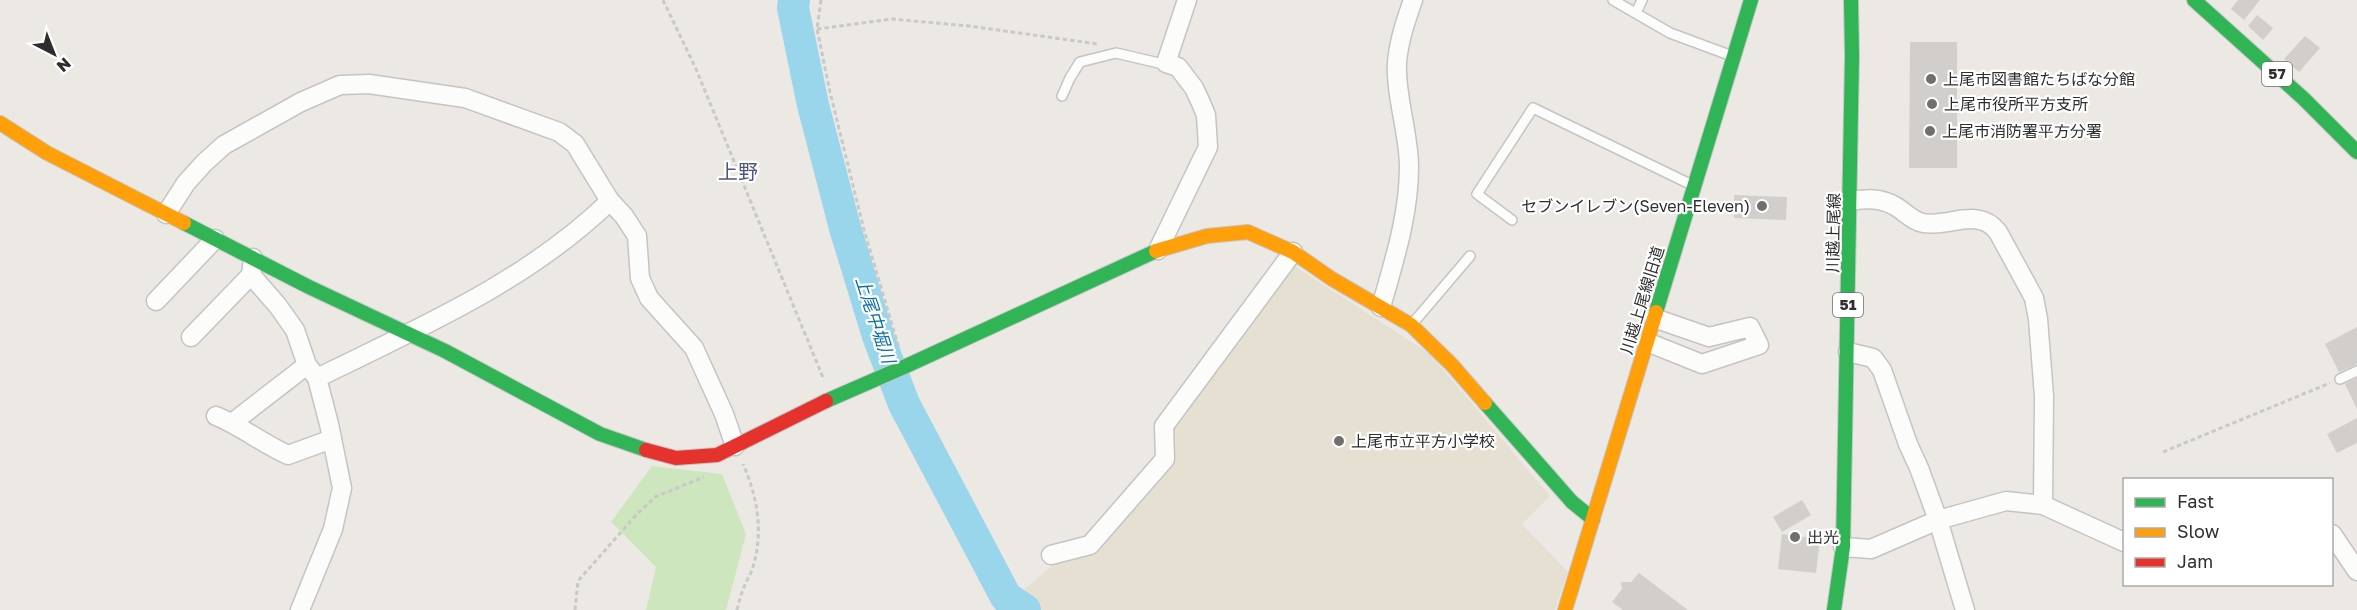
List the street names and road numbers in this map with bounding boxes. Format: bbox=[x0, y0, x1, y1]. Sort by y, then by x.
road number: 57 bbox=[2262, 62, 2292, 86]
street label: 川越上尾線 bbox=[1822, 193, 1844, 273]
street label: 川越上尾線旧道 bbox=[1616, 244, 1668, 356]
road number: 51 bbox=[1833, 293, 1863, 317]

